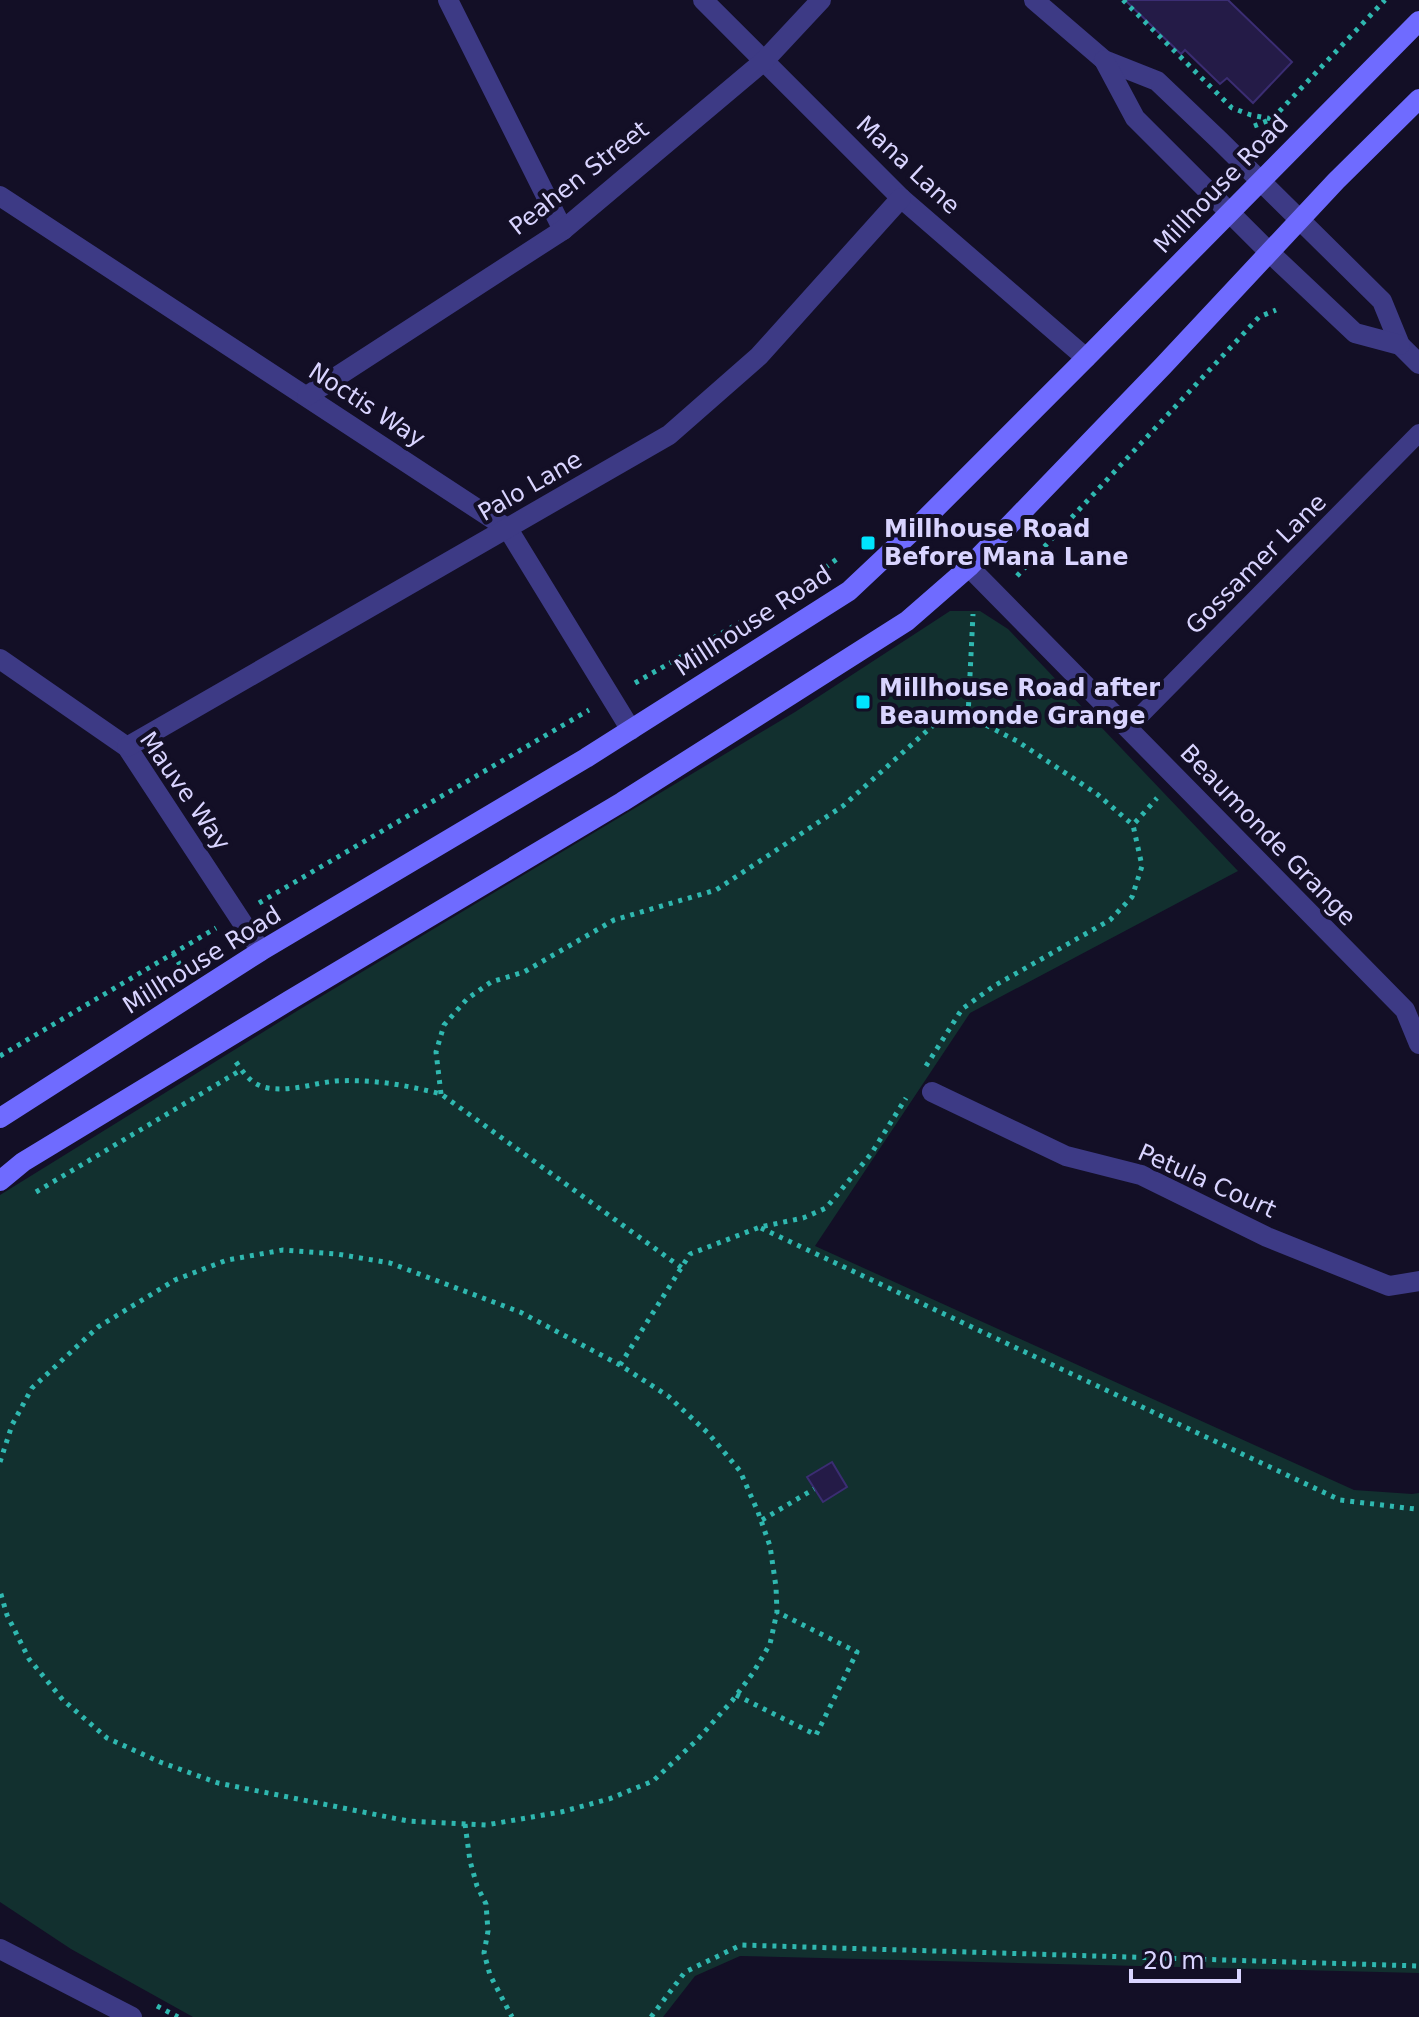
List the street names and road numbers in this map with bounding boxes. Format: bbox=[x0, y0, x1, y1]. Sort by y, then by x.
street label: Millhouse Road bbox=[1148, 109, 1294, 259]
street label: Mana Lane bbox=[851, 110, 965, 220]
street label: Peahen Street bbox=[504, 115, 654, 241]
street label: Noctis Way bbox=[304, 357, 430, 453]
street label: Palo Lane bbox=[473, 445, 587, 527]
street label: Gossamer Lane bbox=[1180, 488, 1332, 640]
street label: Millhouse Road bbox=[670, 560, 836, 682]
street label: Mauve Way bbox=[134, 726, 236, 856]
street label: Beaumonde Grange bbox=[1174, 739, 1362, 931]
street label: Millhouse Road bbox=[118, 900, 286, 1020]
street label: Petula Court bbox=[1134, 1138, 1280, 1224]

